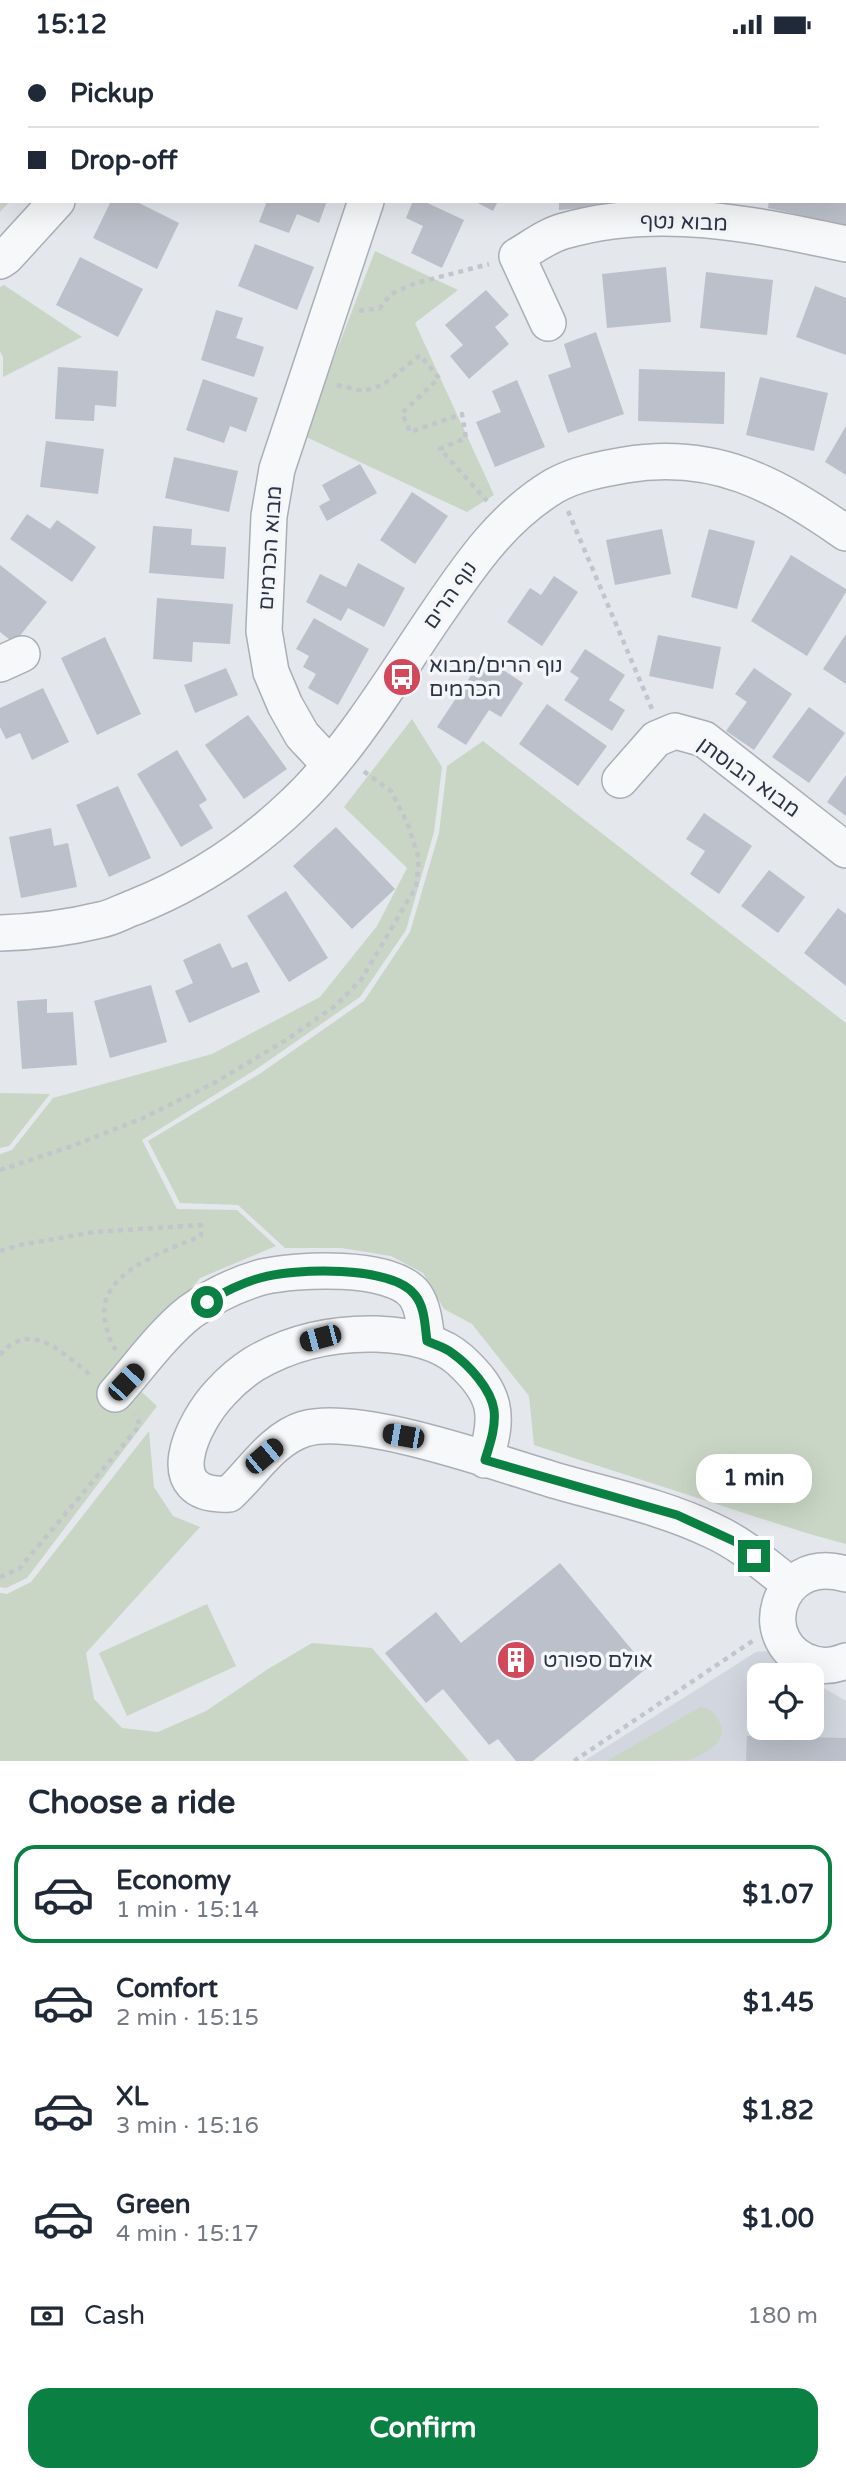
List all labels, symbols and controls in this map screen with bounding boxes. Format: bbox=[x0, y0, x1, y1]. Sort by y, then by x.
text: 15:12 bbox=[35, 9, 107, 40]
text: Pickup bbox=[70, 78, 154, 109]
text: Drop-off bbox=[70, 145, 177, 176]
street label: מבוא נטף bbox=[640, 208, 728, 237]
street label: מבוא הכרמים bbox=[254, 485, 287, 611]
street label: נוף הרים bbox=[418, 557, 483, 634]
place label: נוף הרים/מבוא הכרמים bbox=[429, 653, 563, 702]
bus stop icon: נוף הרים/מבוא הכרמים bbox=[381, 656, 423, 698]
street label: מבוא הבוסתן bbox=[693, 732, 805, 823]
route start bbox=[191, 1286, 223, 1318]
car bbox=[297, 1322, 344, 1354]
car bbox=[104, 1359, 149, 1405]
car bbox=[381, 1422, 426, 1450]
car bbox=[242, 1434, 287, 1478]
callout: 1 min bbox=[696, 1455, 812, 1503]
text: 1 min bbox=[723, 1464, 785, 1492]
route end bbox=[738, 1540, 770, 1572]
building icon: אולם ספורט bbox=[495, 1639, 537, 1681]
place label: אולם ספורט bbox=[543, 1648, 653, 1673]
map controls bbox=[747, 1663, 824, 1740]
button: locate bbox=[747, 1663, 824, 1740]
text: Choose a ride bbox=[28, 1784, 235, 1822]
icon: car bbox=[32, 1863, 95, 1926]
text: Economy bbox=[116, 1865, 231, 1896]
text: $1.07 bbox=[742, 1879, 814, 1910]
text: 1 min · 15:14 bbox=[116, 1896, 259, 1924]
icon: car bbox=[32, 1971, 95, 2034]
text: Comfort bbox=[116, 1973, 218, 2004]
text: $1.45 bbox=[743, 1987, 814, 2018]
text: 2 min · 15:15 bbox=[116, 2004, 259, 2032]
icon: car bbox=[32, 2079, 95, 2142]
text: XL bbox=[116, 2081, 148, 2112]
text: $1.82 bbox=[742, 2095, 814, 2126]
text: 3 min · 15:16 bbox=[116, 2112, 259, 2140]
icon: car bbox=[32, 2187, 95, 2250]
text: Green bbox=[116, 2189, 191, 2220]
text: $1.00 bbox=[742, 2203, 814, 2234]
text: 4 min · 15:17 bbox=[116, 2220, 259, 2248]
icon: cash bbox=[28, 2297, 66, 2335]
text: Cash bbox=[84, 2300, 145, 2331]
text: 180 m bbox=[748, 2302, 818, 2330]
button: Confirm bbox=[28, 2388, 818, 2468]

